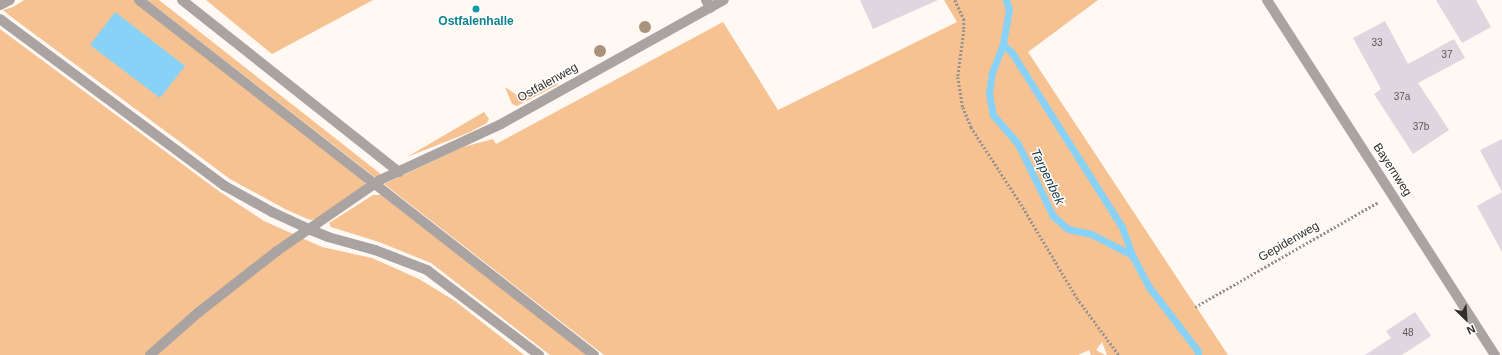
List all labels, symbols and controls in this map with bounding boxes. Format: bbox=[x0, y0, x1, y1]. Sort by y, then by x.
marker: Ostfalenhalle bbox=[471, 4, 481, 14]
place label: Ostfalenhalle bbox=[438, 15, 514, 29]
house number: 33 bbox=[1371, 37, 1383, 49]
house number: 37 bbox=[1441, 49, 1453, 61]
street label: Ostfalenweg bbox=[515, 61, 581, 105]
house number: 37a bbox=[1394, 91, 1410, 103]
house number: 37b bbox=[1413, 121, 1429, 133]
street label: Bayernweg bbox=[1370, 141, 1414, 199]
water label: Tarpenbek bbox=[1027, 146, 1067, 208]
street label: Gepidenweg bbox=[1256, 219, 1322, 265]
north arrow bbox=[1446, 299, 1486, 339]
text: N bbox=[1465, 323, 1477, 337]
house number: 48 bbox=[1402, 327, 1414, 339]

